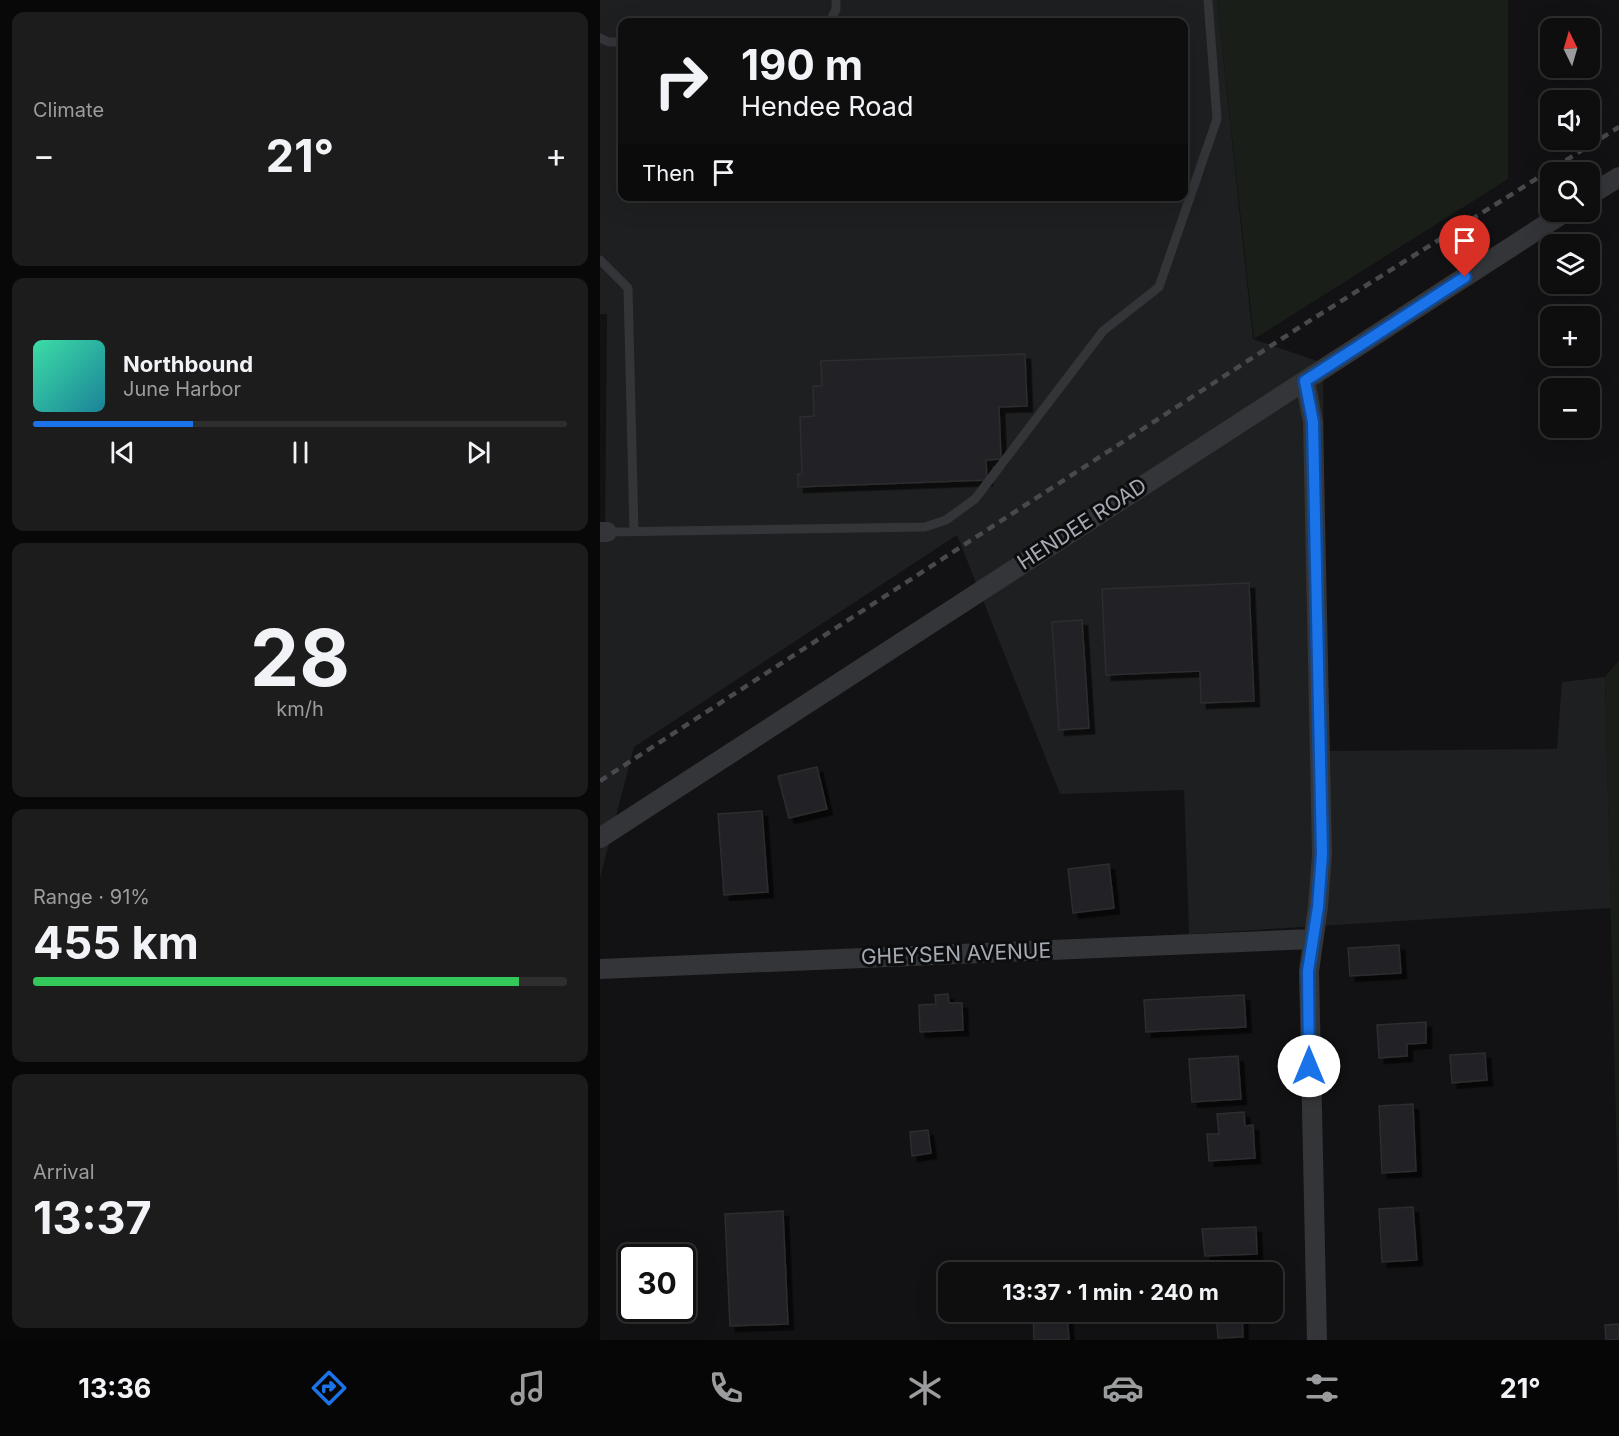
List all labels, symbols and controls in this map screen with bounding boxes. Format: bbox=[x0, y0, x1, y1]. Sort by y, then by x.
north arrow bbox=[1540, 18, 1600, 78]
map controls bbox=[1540, 18, 1600, 438]
text: 190 m bbox=[741, 39, 863, 90]
icon: right bbox=[642, 42, 720, 120]
text: Hendee Road bbox=[741, 90, 914, 123]
button: sound bbox=[1540, 90, 1600, 150]
text: Climate bbox=[33, 98, 104, 122]
text: 21° bbox=[266, 128, 334, 183]
text: − bbox=[33, 135, 55, 175]
text: + bbox=[545, 135, 567, 175]
icon: arrive bbox=[707, 156, 740, 189]
text: Then bbox=[642, 160, 695, 186]
button: search bbox=[1540, 162, 1600, 222]
pin bbox=[1439, 215, 1490, 277]
icon: arrive bbox=[1448, 224, 1481, 257]
button: layers bbox=[1540, 234, 1600, 294]
button: + bbox=[1540, 306, 1600, 366]
text: Northbound bbox=[123, 351, 253, 377]
text: June Harbor bbox=[123, 377, 241, 401]
button: − bbox=[1540, 378, 1600, 438]
icon: previous bbox=[106, 436, 139, 469]
icon: pause bbox=[284, 436, 317, 469]
icon: next bbox=[462, 436, 495, 469]
street label: HENDEE ROAD bbox=[1012, 473, 1151, 575]
text: 28 bbox=[250, 610, 350, 705]
text: km/h bbox=[276, 697, 324, 721]
text: Range · 91% bbox=[33, 885, 150, 909]
text: 455 km bbox=[33, 915, 199, 970]
street label: GHEYSEN AVENUE bbox=[860, 938, 1051, 969]
position arrow bbox=[1277, 1034, 1341, 1098]
text: Arrival bbox=[33, 1160, 95, 1184]
text: 13:37 bbox=[33, 1190, 152, 1245]
speed limit sign: 30 bbox=[618, 1244, 696, 1322]
text: 13:37 · 1 min · 240 m bbox=[1002, 1279, 1219, 1305]
icon: directions bbox=[308, 1367, 350, 1409]
icon: music bbox=[507, 1367, 549, 1409]
icon: phone bbox=[705, 1367, 747, 1409]
icon: climate bbox=[904, 1367, 946, 1409]
icon: car bbox=[1102, 1367, 1144, 1409]
icon: filters bbox=[1301, 1367, 1343, 1409]
text: 13:36 bbox=[78, 1372, 151, 1405]
text: 21° bbox=[1500, 1372, 1541, 1405]

